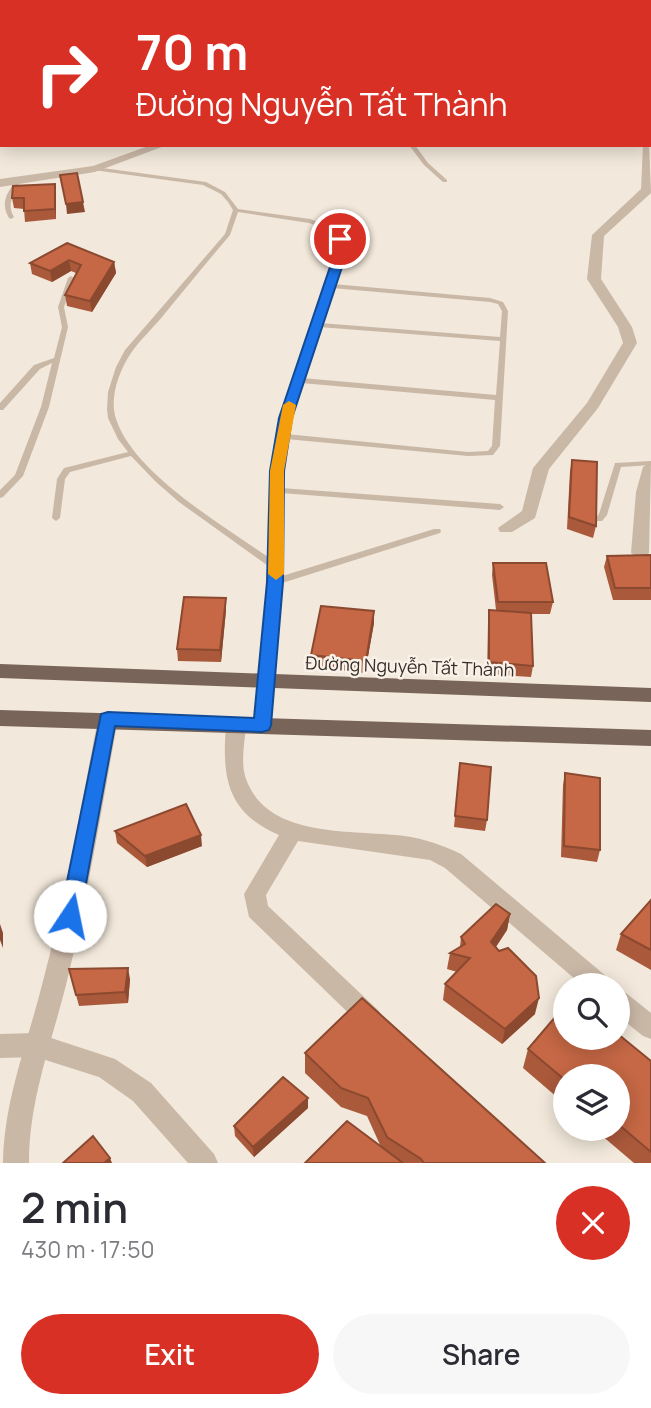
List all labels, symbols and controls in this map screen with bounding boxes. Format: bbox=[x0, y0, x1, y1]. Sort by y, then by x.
text: 70 m bbox=[136, 18, 248, 85]
icon: right bbox=[21, 28, 112, 119]
text: Đường Nguyễn Tất Thành bbox=[136, 82, 508, 126]
pin bbox=[310, 209, 370, 269]
icon: arrive bbox=[321, 220, 359, 258]
street label: Đường Nguyễn Tất Thành bbox=[305, 650, 515, 682]
position arrow bbox=[33, 879, 107, 953]
map controls bbox=[553, 973, 630, 1141]
button: search bbox=[553, 973, 630, 1050]
button: layers bbox=[553, 1064, 630, 1141]
text: 2 min bbox=[21, 1178, 128, 1236]
button: close bbox=[556, 1186, 630, 1260]
text: 430 m · 17:50 bbox=[21, 1233, 155, 1265]
button: Exit bbox=[21, 1314, 319, 1394]
button: Share bbox=[333, 1314, 630, 1394]

